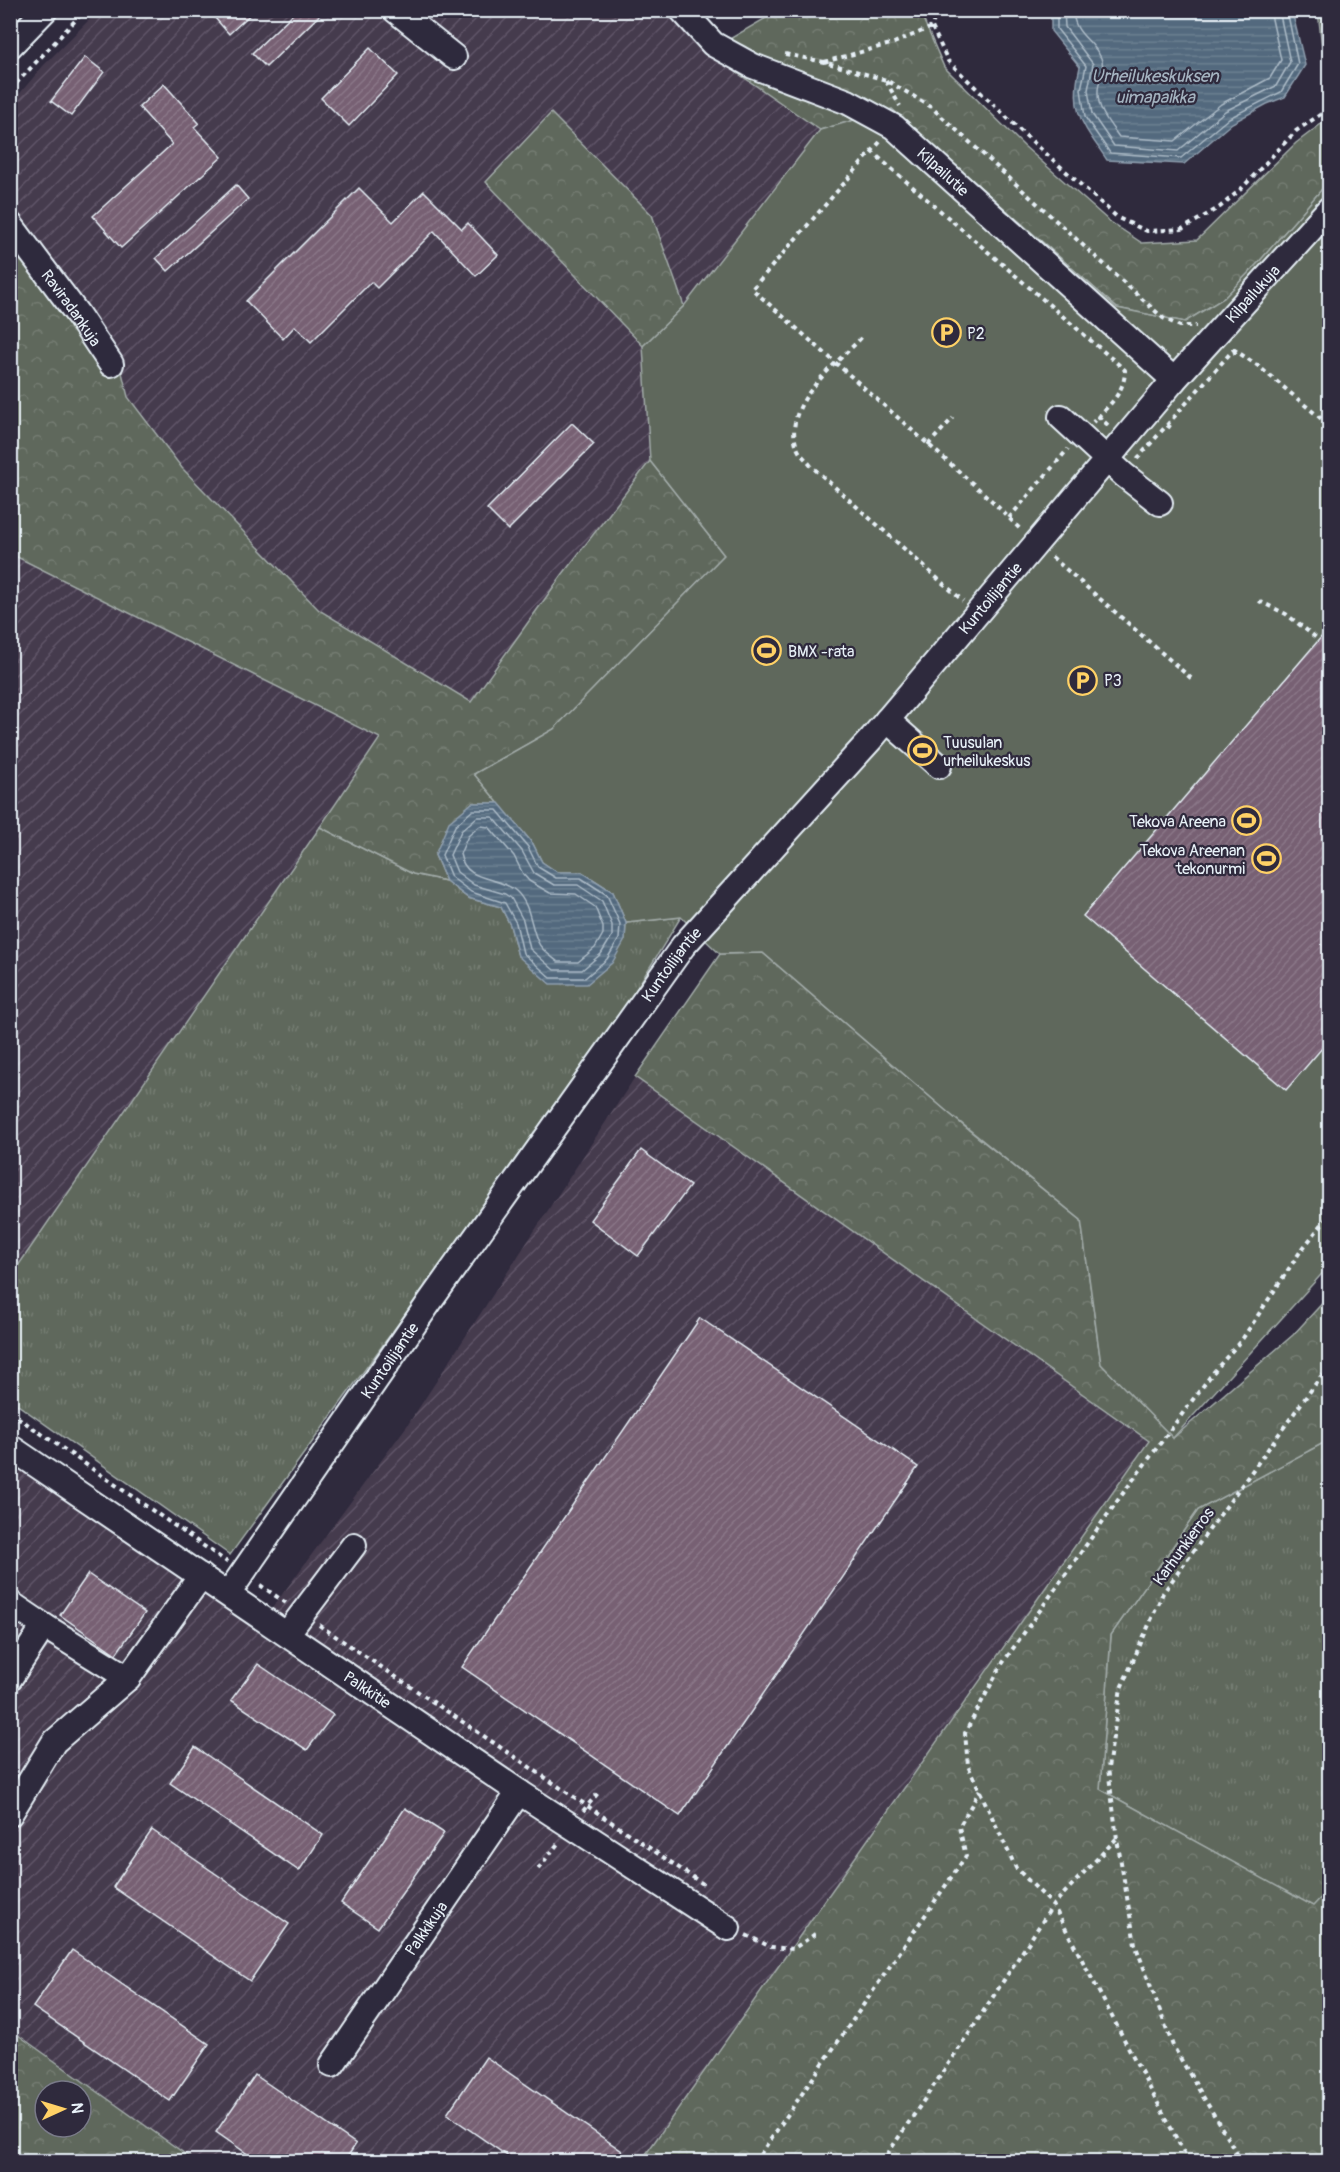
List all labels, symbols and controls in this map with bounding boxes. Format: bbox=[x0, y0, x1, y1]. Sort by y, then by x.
water label: Urheilukeskuksen uimapaikka bbox=[1091, 65, 1220, 109]
street label: Kilpailutie bbox=[912, 144, 973, 201]
street label: Kilpailukuja bbox=[1222, 261, 1285, 328]
street label: Raviradankuja bbox=[37, 266, 105, 350]
parking icon: P2 bbox=[930, 317, 962, 349]
place label: P2 bbox=[967, 324, 985, 344]
street label: Kuntoilijantie bbox=[955, 558, 1027, 639]
sports icon: BMX -rata bbox=[751, 635, 783, 667]
place label: BMX -rata bbox=[788, 642, 855, 662]
parking icon: P3 bbox=[1067, 664, 1099, 696]
place label: P3 bbox=[1104, 671, 1122, 691]
place label: Tuusulan urheilukeskus bbox=[943, 733, 1030, 771]
sports icon: Tuusulan urheilukeskus bbox=[906, 735, 938, 767]
sports icon: Tekova Areena bbox=[1231, 805, 1263, 837]
place label: Tekova Areena bbox=[1129, 812, 1226, 832]
place label: Tekova Areenan tekonurmi bbox=[1140, 841, 1245, 879]
sports icon: Tekova Areenan tekonurmi bbox=[1250, 843, 1282, 875]
street label: Kuntoilijantie bbox=[637, 923, 706, 1006]
street label: Kuntoilijantie bbox=[357, 1319, 424, 1403]
street label: Karhunkierros bbox=[1149, 1504, 1219, 1590]
street label: Palkkitie bbox=[340, 1667, 395, 1713]
street label: Palkkikuja bbox=[401, 1898, 452, 1960]
north arrow bbox=[33, 2079, 93, 2139]
text: N bbox=[67, 2102, 87, 2114]

